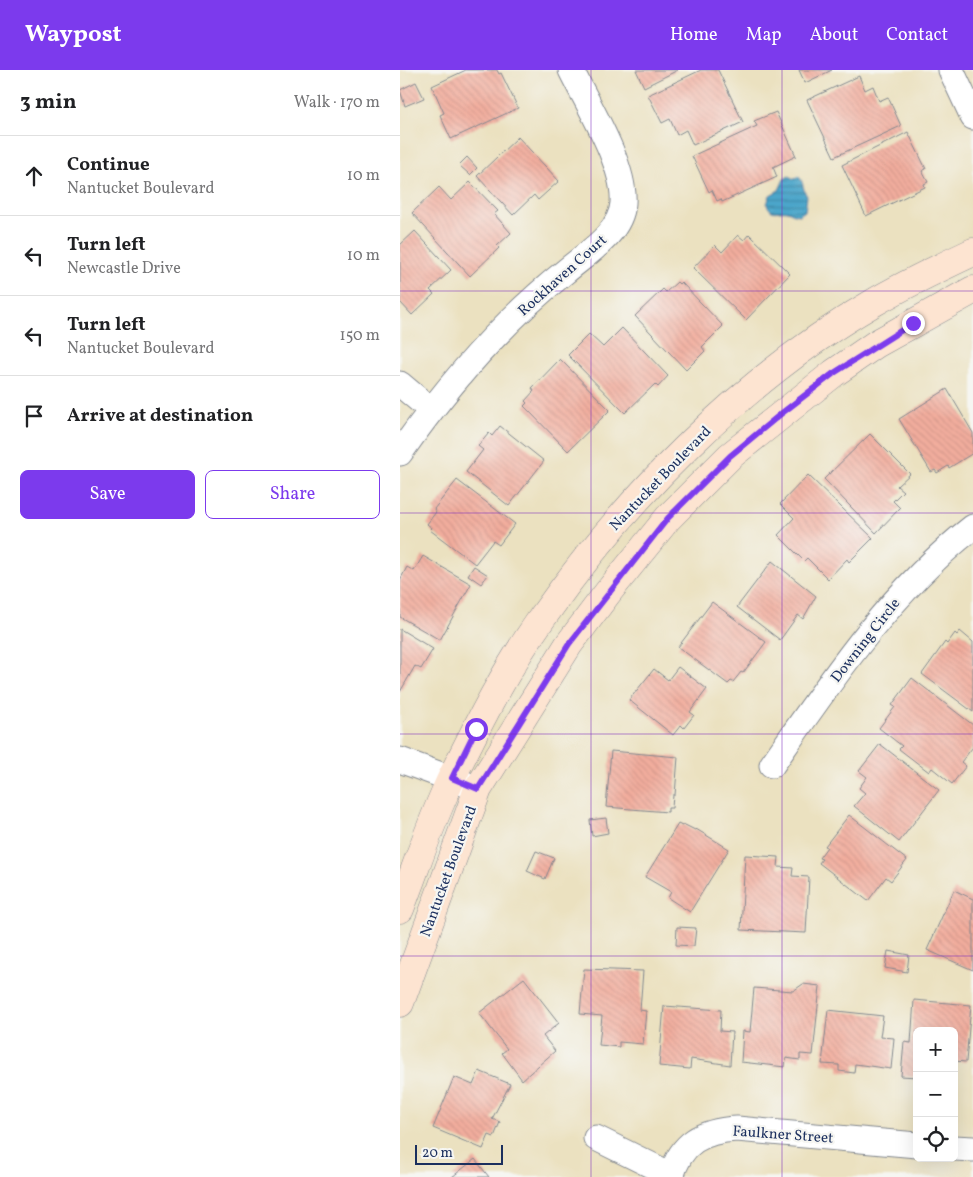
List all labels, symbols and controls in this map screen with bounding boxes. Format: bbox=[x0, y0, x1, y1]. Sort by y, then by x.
text: Waypost bbox=[25, 18, 122, 52]
text: Home bbox=[670, 23, 718, 48]
text: Map bbox=[746, 23, 782, 48]
text: About bbox=[810, 23, 858, 48]
text: Contact bbox=[886, 23, 948, 48]
text: 3 min bbox=[20, 88, 76, 117]
text: Walk · 170 m bbox=[294, 92, 380, 114]
text: Continue bbox=[67, 152, 150, 178]
icon: ahead bbox=[20, 162, 48, 190]
text: 10 m bbox=[347, 165, 380, 187]
text: Nantucket Boulevard bbox=[67, 178, 215, 200]
street label: Rockhaven Court bbox=[514, 230, 612, 322]
text: Turn left bbox=[67, 232, 146, 258]
icon: left bbox=[20, 242, 48, 270]
text: 10 m bbox=[347, 245, 380, 267]
text: Newcastle Drive bbox=[67, 258, 181, 280]
text: Turn left bbox=[67, 312, 146, 338]
route end bbox=[902, 312, 925, 335]
icon: left bbox=[20, 322, 48, 350]
text: 150 m bbox=[339, 325, 380, 347]
text: Nantucket Boulevard bbox=[67, 338, 215, 360]
icon: arrive bbox=[20, 402, 48, 430]
text: Arrive at destination bbox=[67, 403, 253, 429]
street label: Nantucket Boulevard bbox=[605, 422, 717, 536]
button: Save bbox=[20, 470, 195, 519]
button: Share bbox=[205, 470, 380, 519]
street label: Downing Circle bbox=[827, 594, 906, 688]
route start bbox=[465, 718, 488, 741]
street label: Nantucket Boulevard bbox=[416, 803, 483, 940]
map controls bbox=[913, 1027, 958, 1162]
button: + bbox=[913, 1027, 958, 1072]
button: − bbox=[913, 1072, 958, 1117]
button: locate bbox=[913, 1117, 958, 1162]
street label: Faulkner Street bbox=[732, 1122, 834, 1149]
scale bar bbox=[415, 1142, 502, 1165]
text: 20 m bbox=[422, 1144, 453, 1163]

